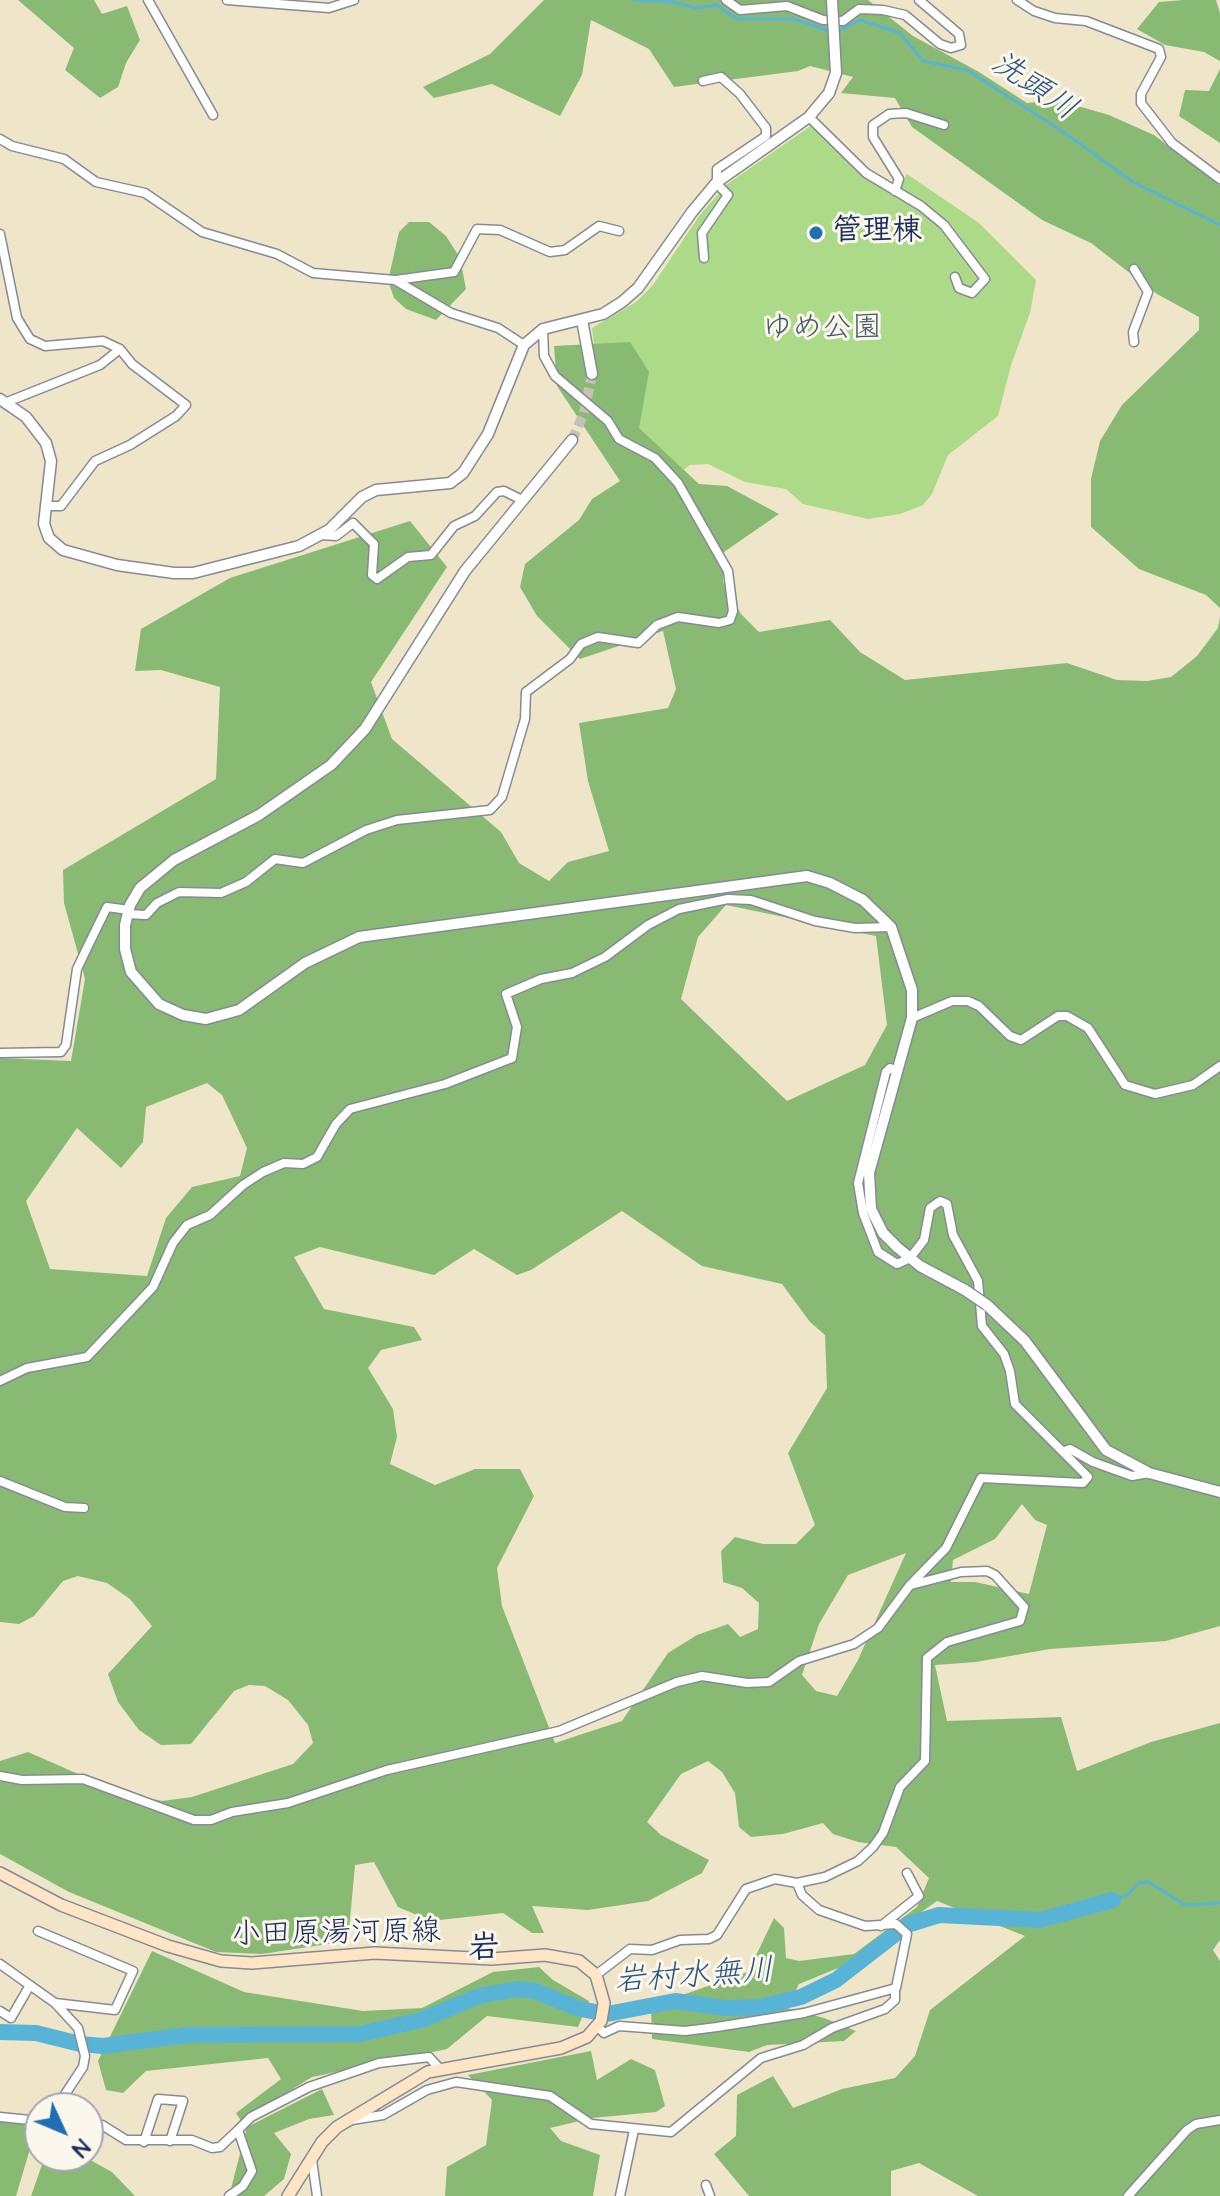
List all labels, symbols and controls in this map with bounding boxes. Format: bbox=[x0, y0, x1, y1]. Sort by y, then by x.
water label: 洗頭川 bbox=[982, 45, 1084, 131]
place label: 管理棟 bbox=[832, 215, 922, 251]
marker: 管理棟 bbox=[807, 224, 825, 242]
park label: ゆめ公園 bbox=[762, 312, 882, 348]
street label: 小田原湯河原線 bbox=[231, 1915, 441, 1955]
district label: 岩 bbox=[468, 1931, 500, 1969]
water label: 岩村水無川 bbox=[613, 1953, 775, 2003]
north arrow bbox=[24, 2092, 104, 2172]
text: N bbox=[64, 2132, 96, 2163]

